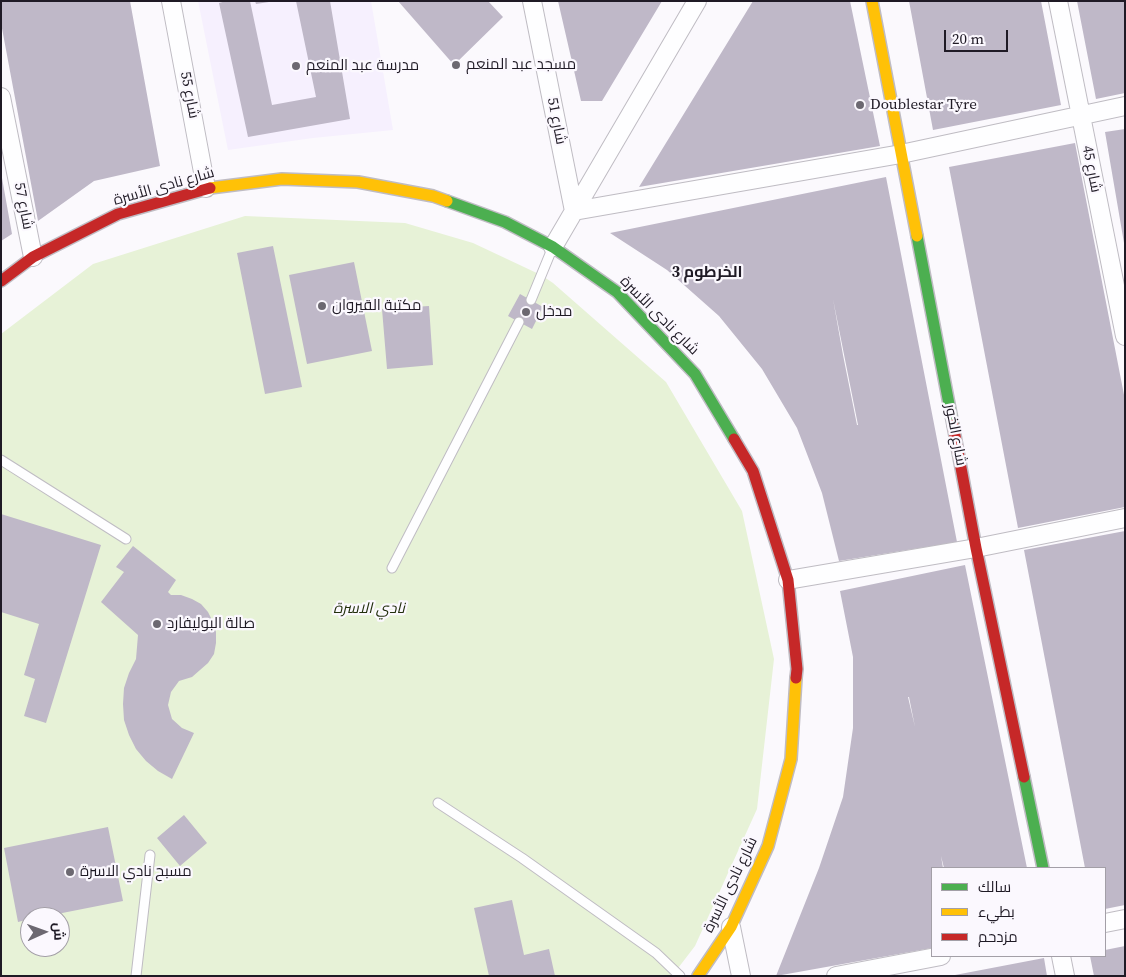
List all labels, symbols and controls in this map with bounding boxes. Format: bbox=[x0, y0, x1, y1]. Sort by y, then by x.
scale bar bbox=[946, 20, 1010, 52]
text: 20 m bbox=[952, 28, 984, 49]
place label: مسجد عبد المنعم bbox=[466, 56, 576, 74]
place label: مدرسة عبد المنعم bbox=[306, 57, 419, 75]
marker: مسجد عبد المنعم bbox=[450, 59, 462, 71]
marker: مدرسة عبد المنعم bbox=[290, 60, 302, 72]
street label: شارع 55 bbox=[176, 70, 202, 120]
street label: شارع 51 bbox=[543, 96, 569, 146]
place label: Doublestar Tyre bbox=[870, 96, 977, 114]
marker: Doublestar Tyre bbox=[854, 99, 866, 111]
street label: شارع 45 bbox=[1078, 144, 1104, 194]
street label: شارع نادى الأسرة bbox=[111, 164, 217, 210]
street label: شارع 57 bbox=[10, 181, 36, 231]
district label: الخرطوم 3 bbox=[671, 263, 743, 283]
street label: شارع نادى الأسرة bbox=[616, 273, 702, 359]
place label: مكتبة القيروان bbox=[332, 297, 421, 315]
marker: مكتبة القيروان bbox=[316, 300, 328, 312]
place label: مدخل bbox=[536, 303, 572, 321]
marker: مدخل bbox=[520, 306, 532, 318]
street label: شارع الخور bbox=[940, 403, 970, 467]
park label: نادي الاسرة bbox=[333, 600, 405, 618]
place label: صالة البوليفارد bbox=[167, 615, 255, 633]
marker: صالة البوليفارد bbox=[151, 618, 163, 630]
street label: شارع نادى الأسرة bbox=[700, 834, 762, 936]
place label: مسبح نادي الاسرة bbox=[80, 863, 192, 881]
marker: مسبح نادي الاسرة bbox=[64, 866, 76, 878]
legend bbox=[931, 867, 1106, 957]
text: سالك bbox=[978, 876, 1011, 897]
text: بطيء bbox=[978, 901, 1015, 922]
north arrow bbox=[20, 907, 70, 957]
text: ش bbox=[49, 922, 69, 941]
text: مزدحم bbox=[978, 926, 1018, 947]

